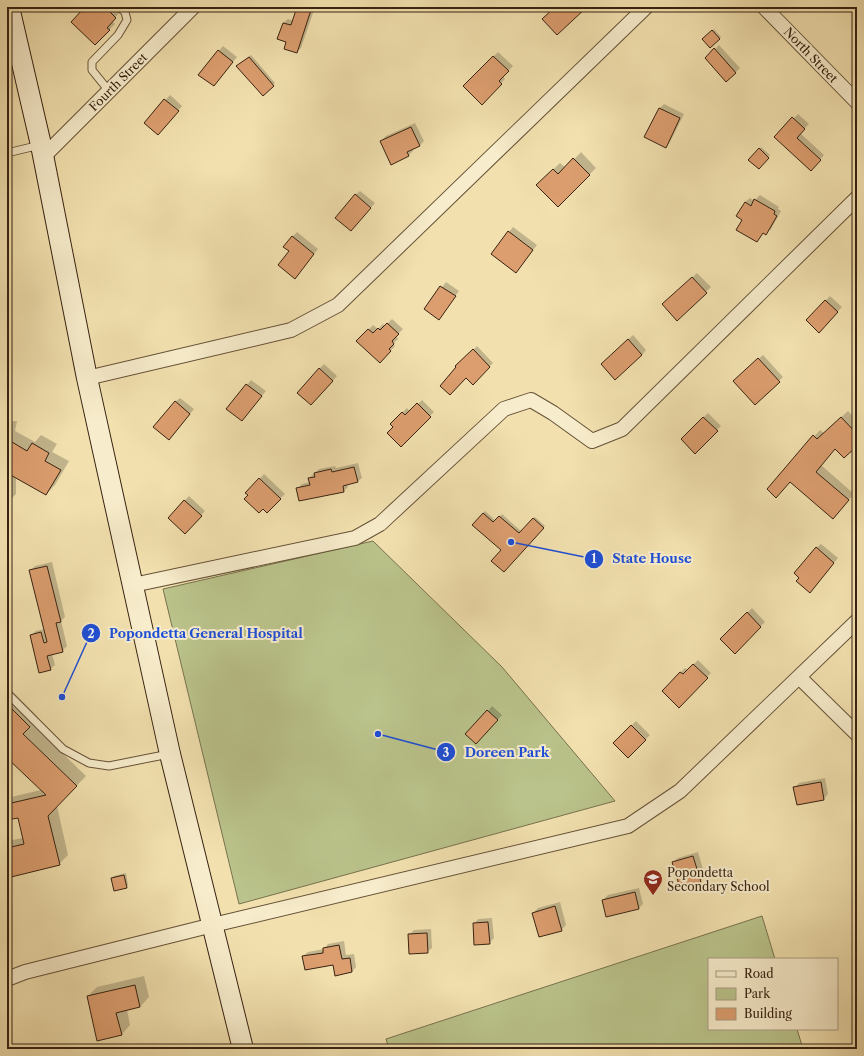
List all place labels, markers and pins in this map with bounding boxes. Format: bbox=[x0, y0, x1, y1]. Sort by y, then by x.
callout: State House bbox=[584, 546, 700, 571]
callout: Popondetta General Hospital bbox=[81, 621, 311, 646]
callout: Doreen Park bbox=[436, 740, 557, 765]
place label: Popondetta Secondary School bbox=[667, 865, 770, 894]
school or university icon: Popondetta Secondary School bbox=[642, 868, 664, 896]

